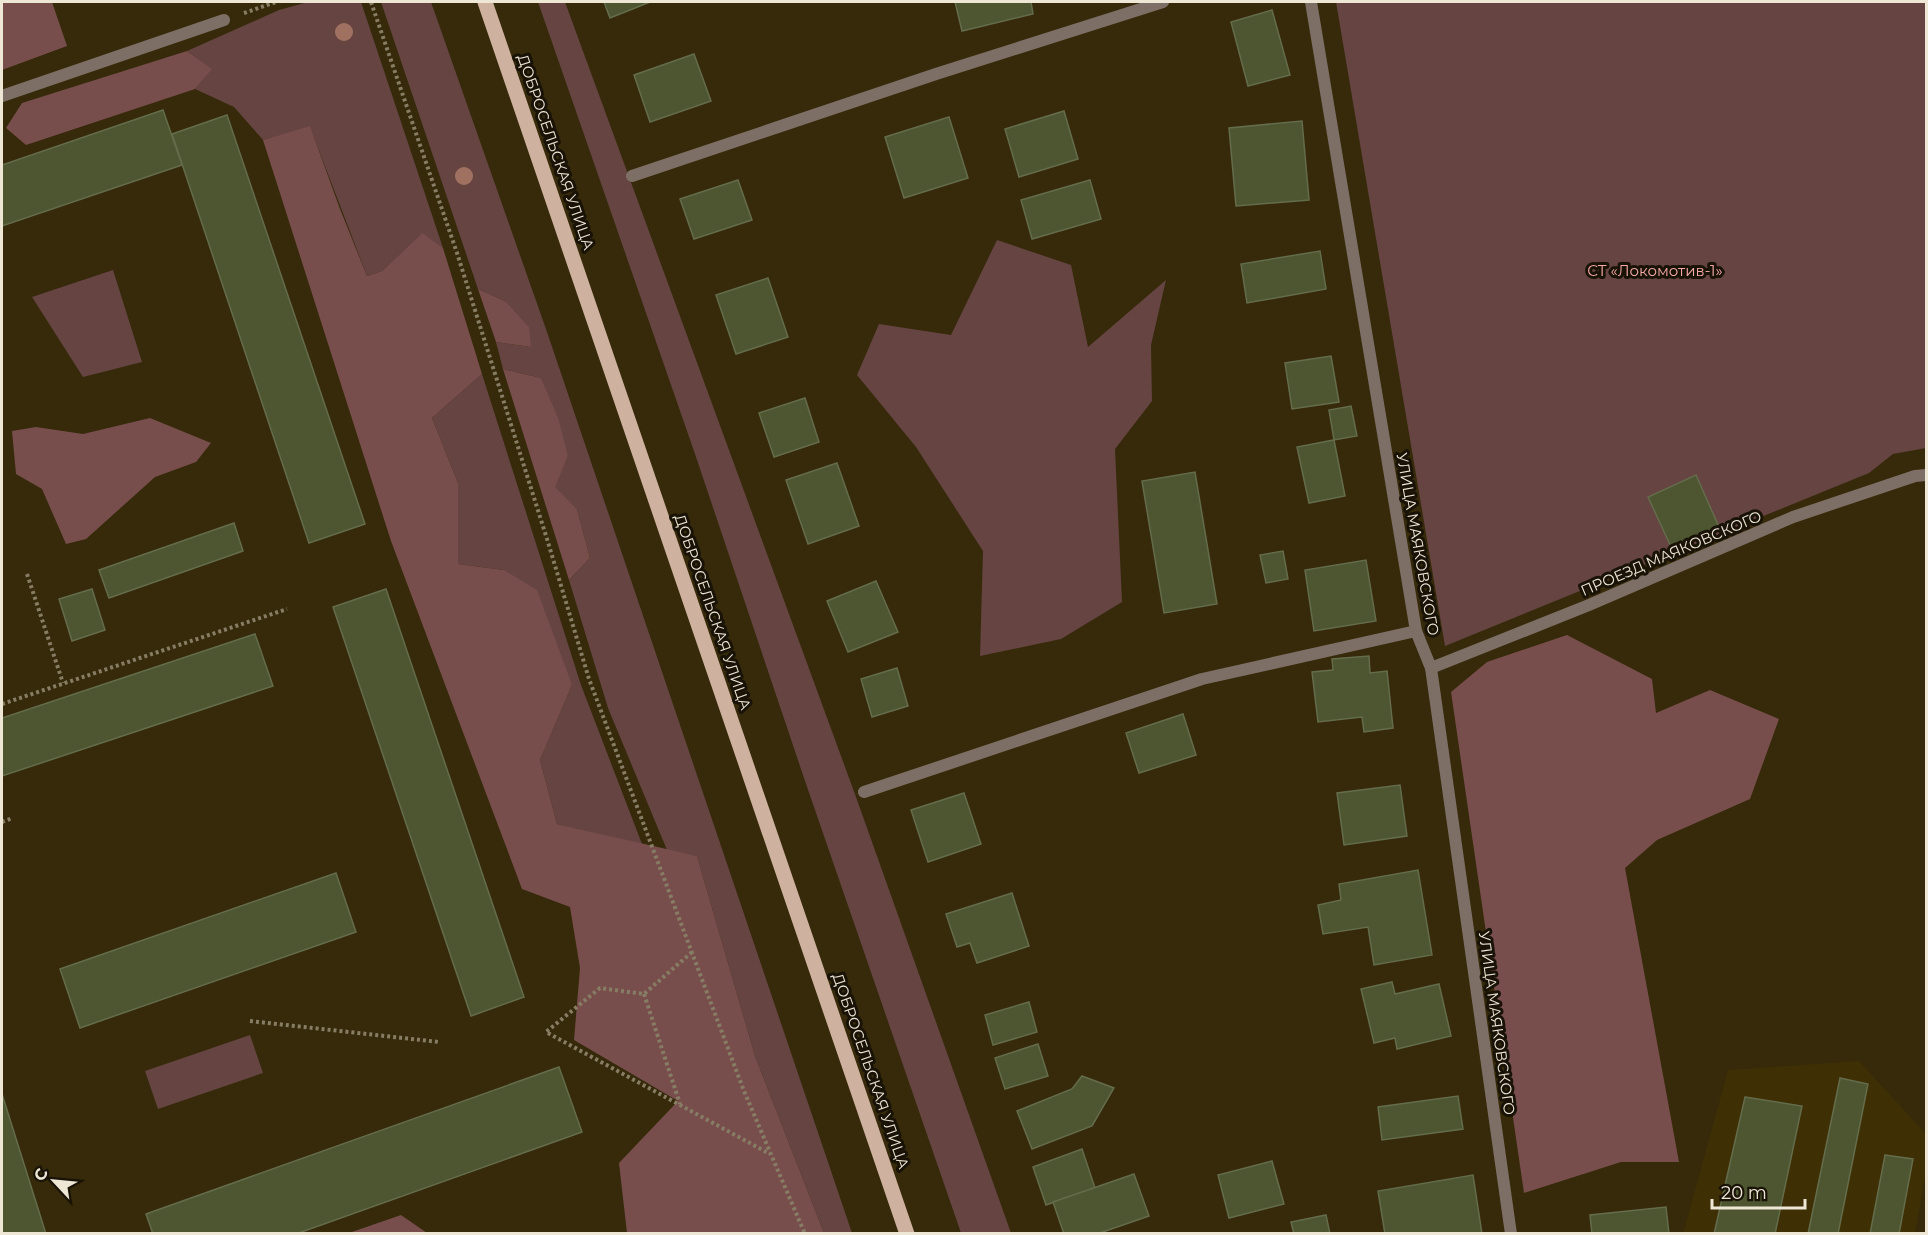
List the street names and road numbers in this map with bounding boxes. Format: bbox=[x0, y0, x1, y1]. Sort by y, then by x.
street label: ДОБРОСЕЛЬСКАЯ УЛИЦА bbox=[513, 52, 599, 252]
street label: УЛИЦА МАЯКОВСКОГО bbox=[1393, 451, 1443, 637]
street label: ПРОЕЗД МАЯКОВСКОГО bbox=[1578, 506, 1764, 600]
street label: ДОБРОСЕЛЬСКАЯ УЛИЦА bbox=[670, 512, 756, 712]
street label: УЛИЦА МАЯКОВСКОГО bbox=[1475, 930, 1519, 1116]
street label: ДОБРОСЕЛЬСКАЯ УЛИЦА bbox=[828, 971, 914, 1171]

